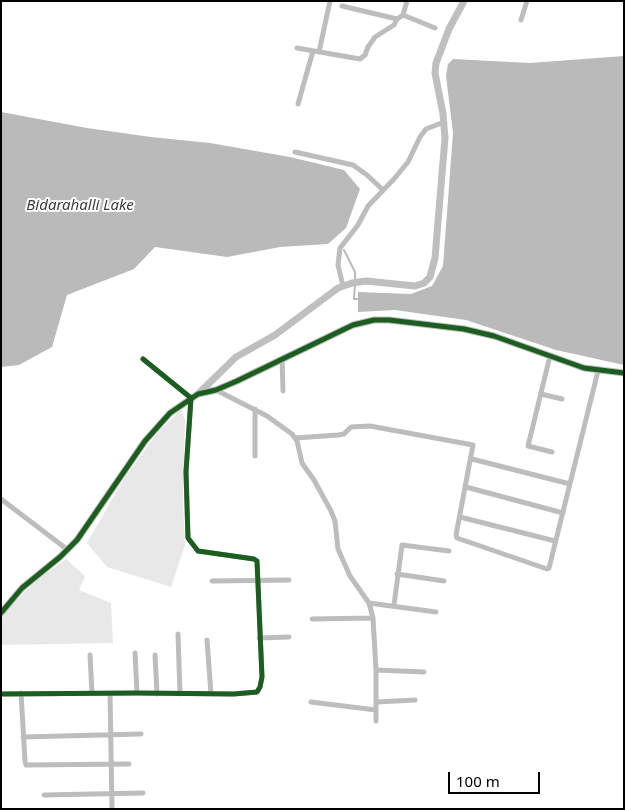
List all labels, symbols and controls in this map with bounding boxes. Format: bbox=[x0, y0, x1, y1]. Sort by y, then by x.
water label: Bidarahalli Lake bbox=[26, 197, 134, 215]
scale bar bbox=[450, 762, 542, 794]
text: 100 m bbox=[456, 771, 500, 791]

